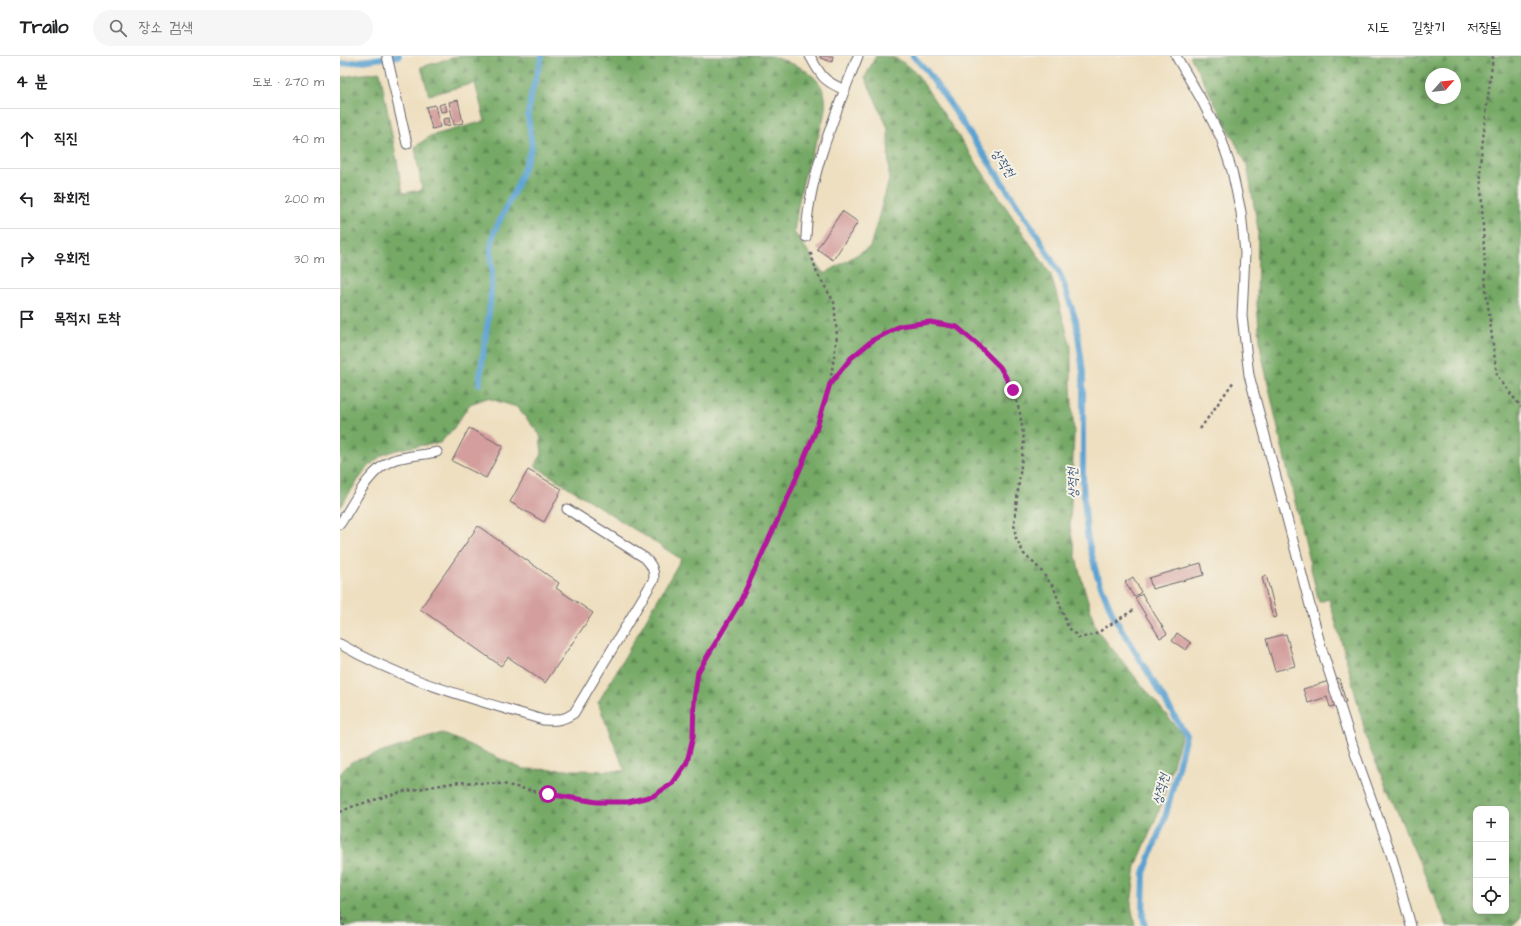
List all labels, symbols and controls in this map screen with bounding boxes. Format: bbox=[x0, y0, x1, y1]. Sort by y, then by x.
search box bbox=[93, 10, 373, 46]
text: Trailo bbox=[20, 14, 69, 41]
icon: search bbox=[107, 17, 129, 39]
text: 장소 검색 bbox=[139, 17, 193, 38]
text: 지도 bbox=[1367, 18, 1389, 38]
text: 길찾기 bbox=[1411, 18, 1445, 38]
text: 저장됨 bbox=[1467, 18, 1501, 38]
north arrow bbox=[1425, 68, 1461, 104]
text: 4 분 bbox=[16, 70, 48, 94]
text: 도보 · 270 m bbox=[252, 73, 324, 91]
icon: ahead bbox=[16, 128, 38, 150]
text: 직진 bbox=[54, 128, 78, 149]
text: 40 m bbox=[292, 130, 324, 148]
water label: 상적천 bbox=[987, 145, 1020, 182]
icon: left bbox=[16, 188, 38, 210]
text: 좌회전 bbox=[54, 188, 90, 209]
text: 200 m bbox=[285, 190, 324, 208]
icon: right bbox=[16, 248, 38, 270]
text: 우회전 bbox=[54, 248, 90, 269]
text: 30 m bbox=[294, 250, 324, 268]
icon: arrive bbox=[16, 308, 38, 330]
text: 목적지 도착 bbox=[54, 308, 120, 329]
route end bbox=[1004, 381, 1022, 399]
water label: 상적천 bbox=[1063, 465, 1083, 499]
water label: 상적천 bbox=[1148, 770, 1174, 806]
route start bbox=[539, 785, 557, 803]
map controls bbox=[1473, 806, 1509, 914]
button: + bbox=[1473, 806, 1509, 842]
button: − bbox=[1473, 842, 1509, 878]
button: locate bbox=[1473, 878, 1509, 914]

